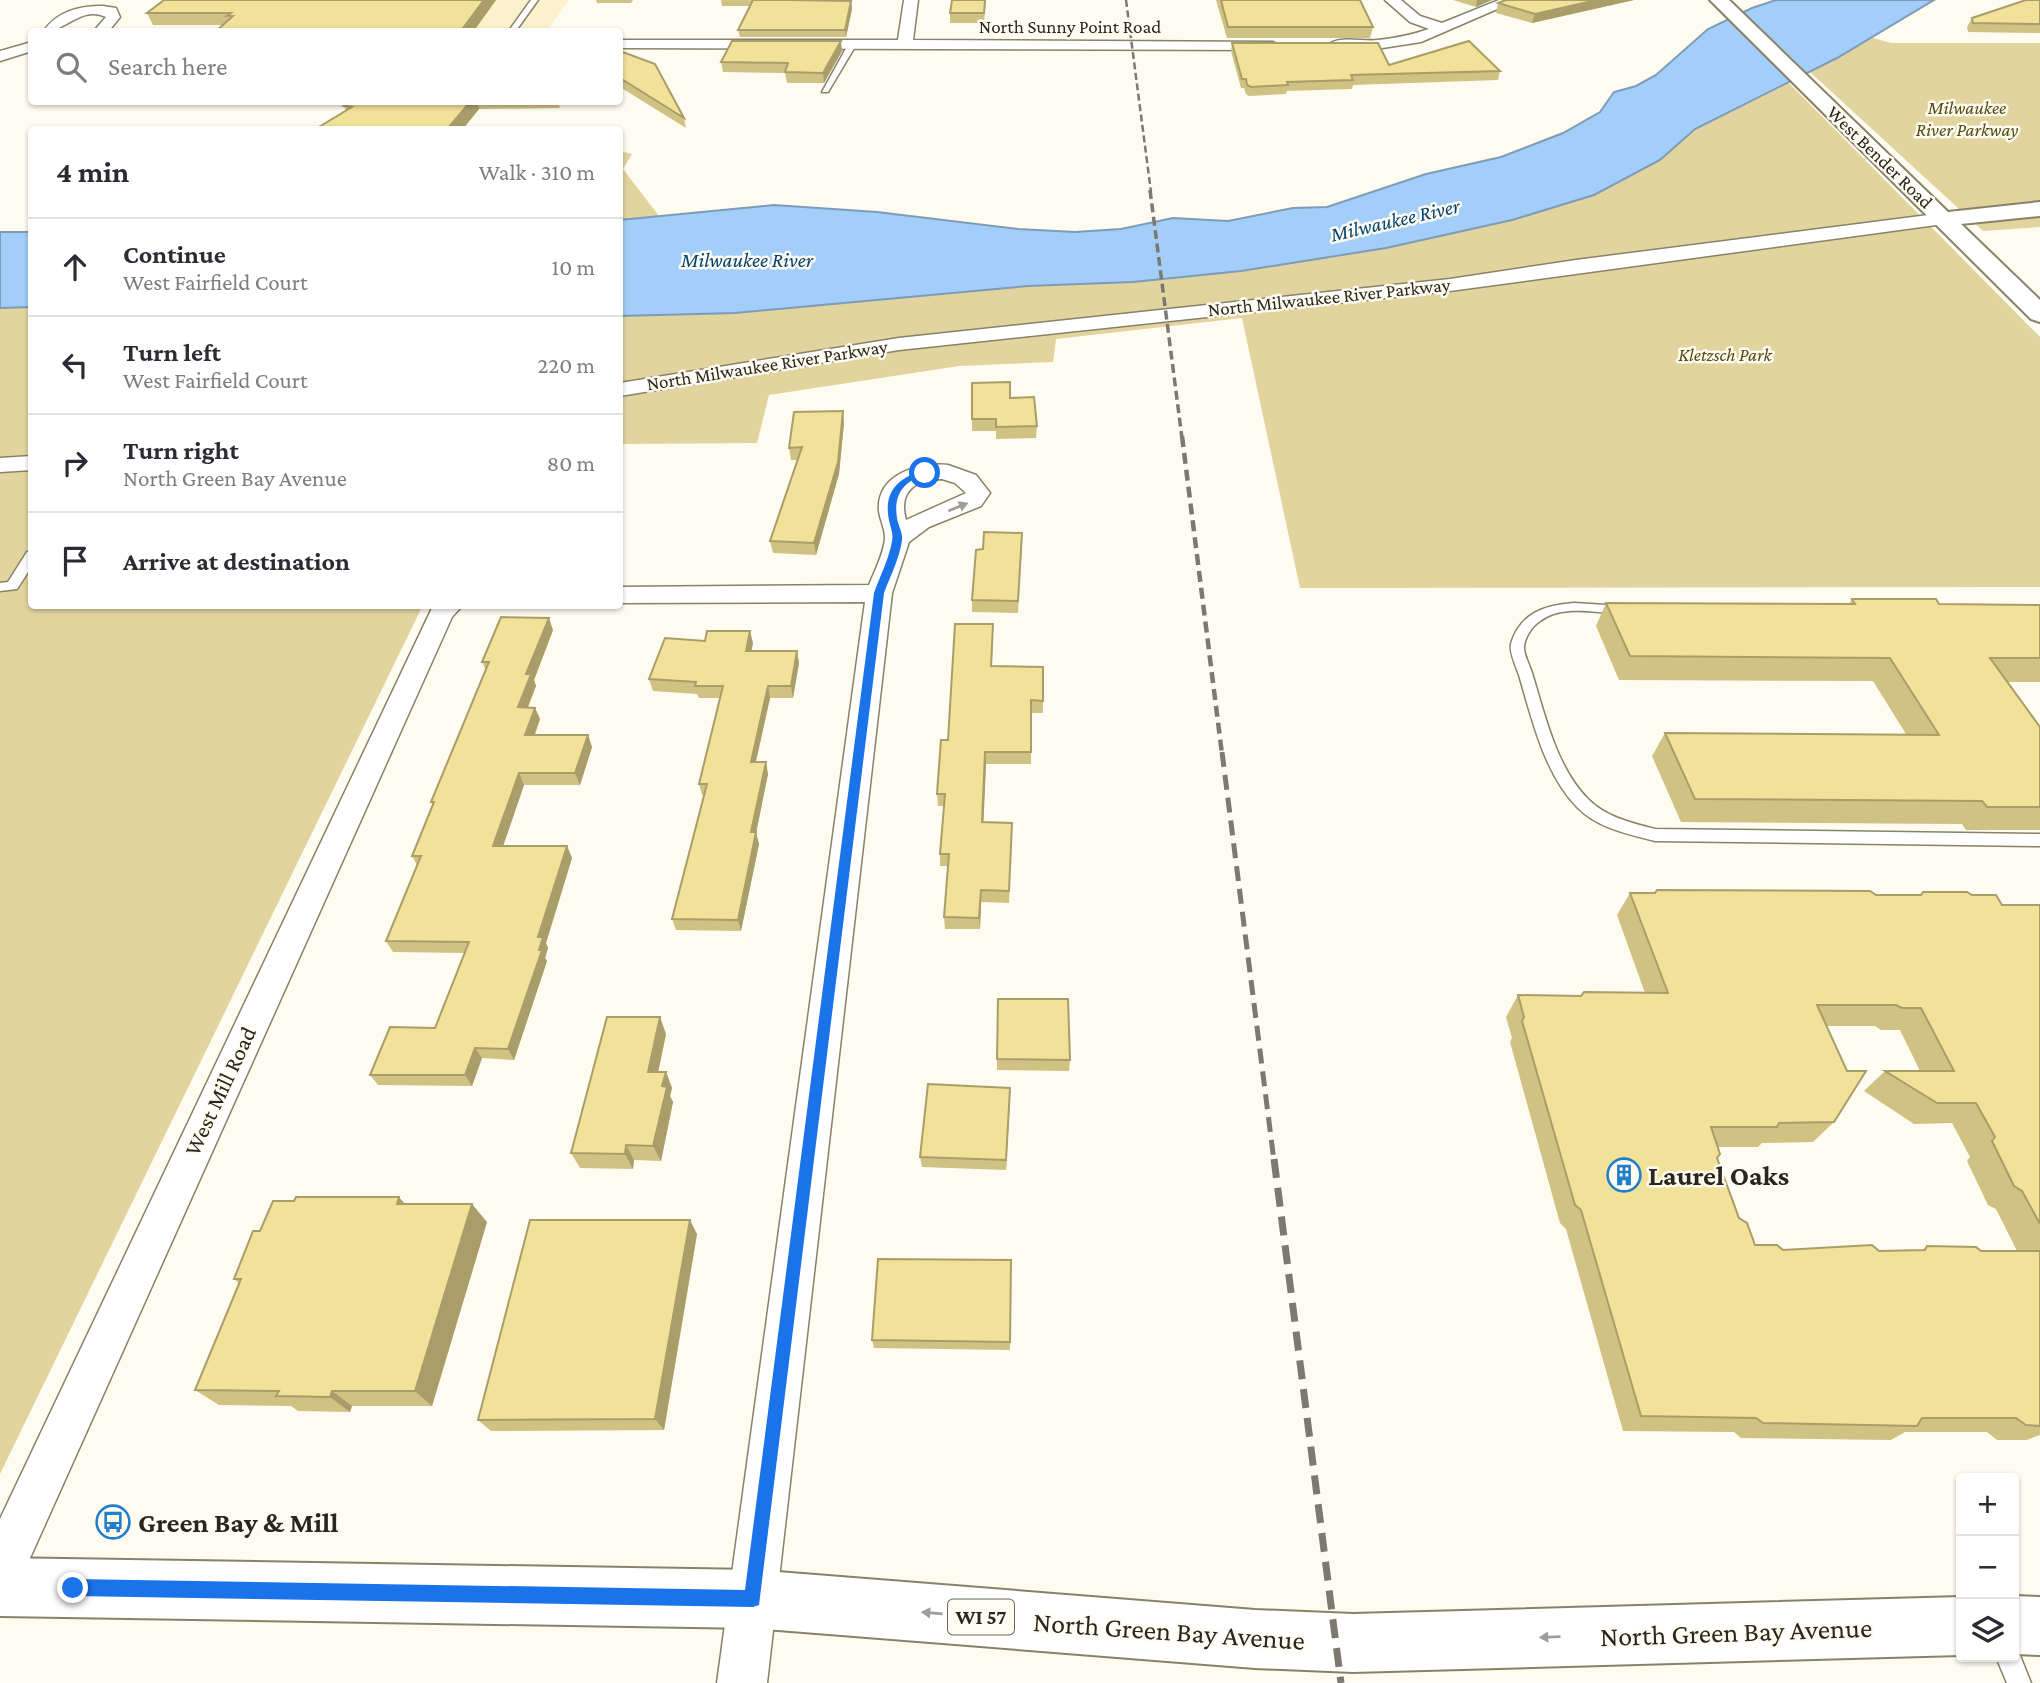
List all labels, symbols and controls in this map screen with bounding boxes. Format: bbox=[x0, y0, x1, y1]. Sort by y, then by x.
street label: North Sunny Point Road bbox=[979, 16, 1161, 37]
search box bbox=[28, 28, 623, 105]
icon: search bbox=[52, 48, 90, 86]
text: Search here bbox=[108, 52, 227, 81]
park label: Milwaukee River Parkway bbox=[1916, 97, 2018, 140]
street label: West Bender Road bbox=[1823, 101, 1937, 213]
text: 4 min bbox=[56, 155, 129, 188]
text: Walk · 310 m bbox=[479, 159, 595, 185]
water label: Milwaukee River bbox=[1327, 193, 1463, 247]
text: Continue bbox=[123, 240, 226, 269]
icon: ahead bbox=[56, 248, 94, 286]
water label: Milwaukee River bbox=[680, 248, 814, 272]
text: 10 m bbox=[552, 254, 595, 280]
text: West Fairfield Court bbox=[123, 269, 308, 295]
street label: North Milwaukee River Parkway bbox=[1207, 274, 1452, 320]
street label: North Milwaukee River Parkway bbox=[645, 336, 889, 394]
text: Turn left bbox=[123, 338, 221, 367]
park label: Kletzsch Park bbox=[1678, 344, 1773, 365]
icon: left bbox=[56, 346, 94, 384]
text: 220 m bbox=[537, 352, 595, 378]
text: West Fairfield Court bbox=[123, 367, 308, 393]
text: Turn right bbox=[123, 436, 239, 465]
icon: right bbox=[56, 444, 94, 482]
text: 80 m bbox=[547, 450, 595, 476]
route start bbox=[909, 457, 940, 488]
text: North Green Bay Avenue bbox=[123, 465, 347, 491]
one-way arrow bbox=[948, 501, 969, 512]
icon: arrive bbox=[56, 542, 94, 580]
text: Arrive at destination bbox=[123, 547, 350, 576]
street label: West Mill Road bbox=[179, 1022, 261, 1160]
building icon: Laurel Oaks bbox=[1605, 1156, 1643, 1194]
place label: Laurel Oaks bbox=[1648, 1160, 1789, 1191]
map controls bbox=[1956, 1473, 2019, 1662]
button: + bbox=[1956, 1473, 2019, 1536]
bus stop icon: Green Bay & Mill bbox=[94, 1503, 132, 1541]
place label: Green Bay & Mill bbox=[138, 1507, 338, 1538]
button: − bbox=[1956, 1536, 2019, 1599]
route end bbox=[57, 1572, 88, 1603]
button: layers bbox=[1956, 1599, 2019, 1662]
road number: WI 57 bbox=[948, 1600, 1014, 1634]
street label: North Green Bay Avenue bbox=[1032, 1606, 1306, 1656]
one-way arrow bbox=[921, 1607, 943, 1618]
street label: North Green Bay Avenue bbox=[1599, 1612, 1873, 1652]
one-way arrow bbox=[1539, 1632, 1561, 1643]

